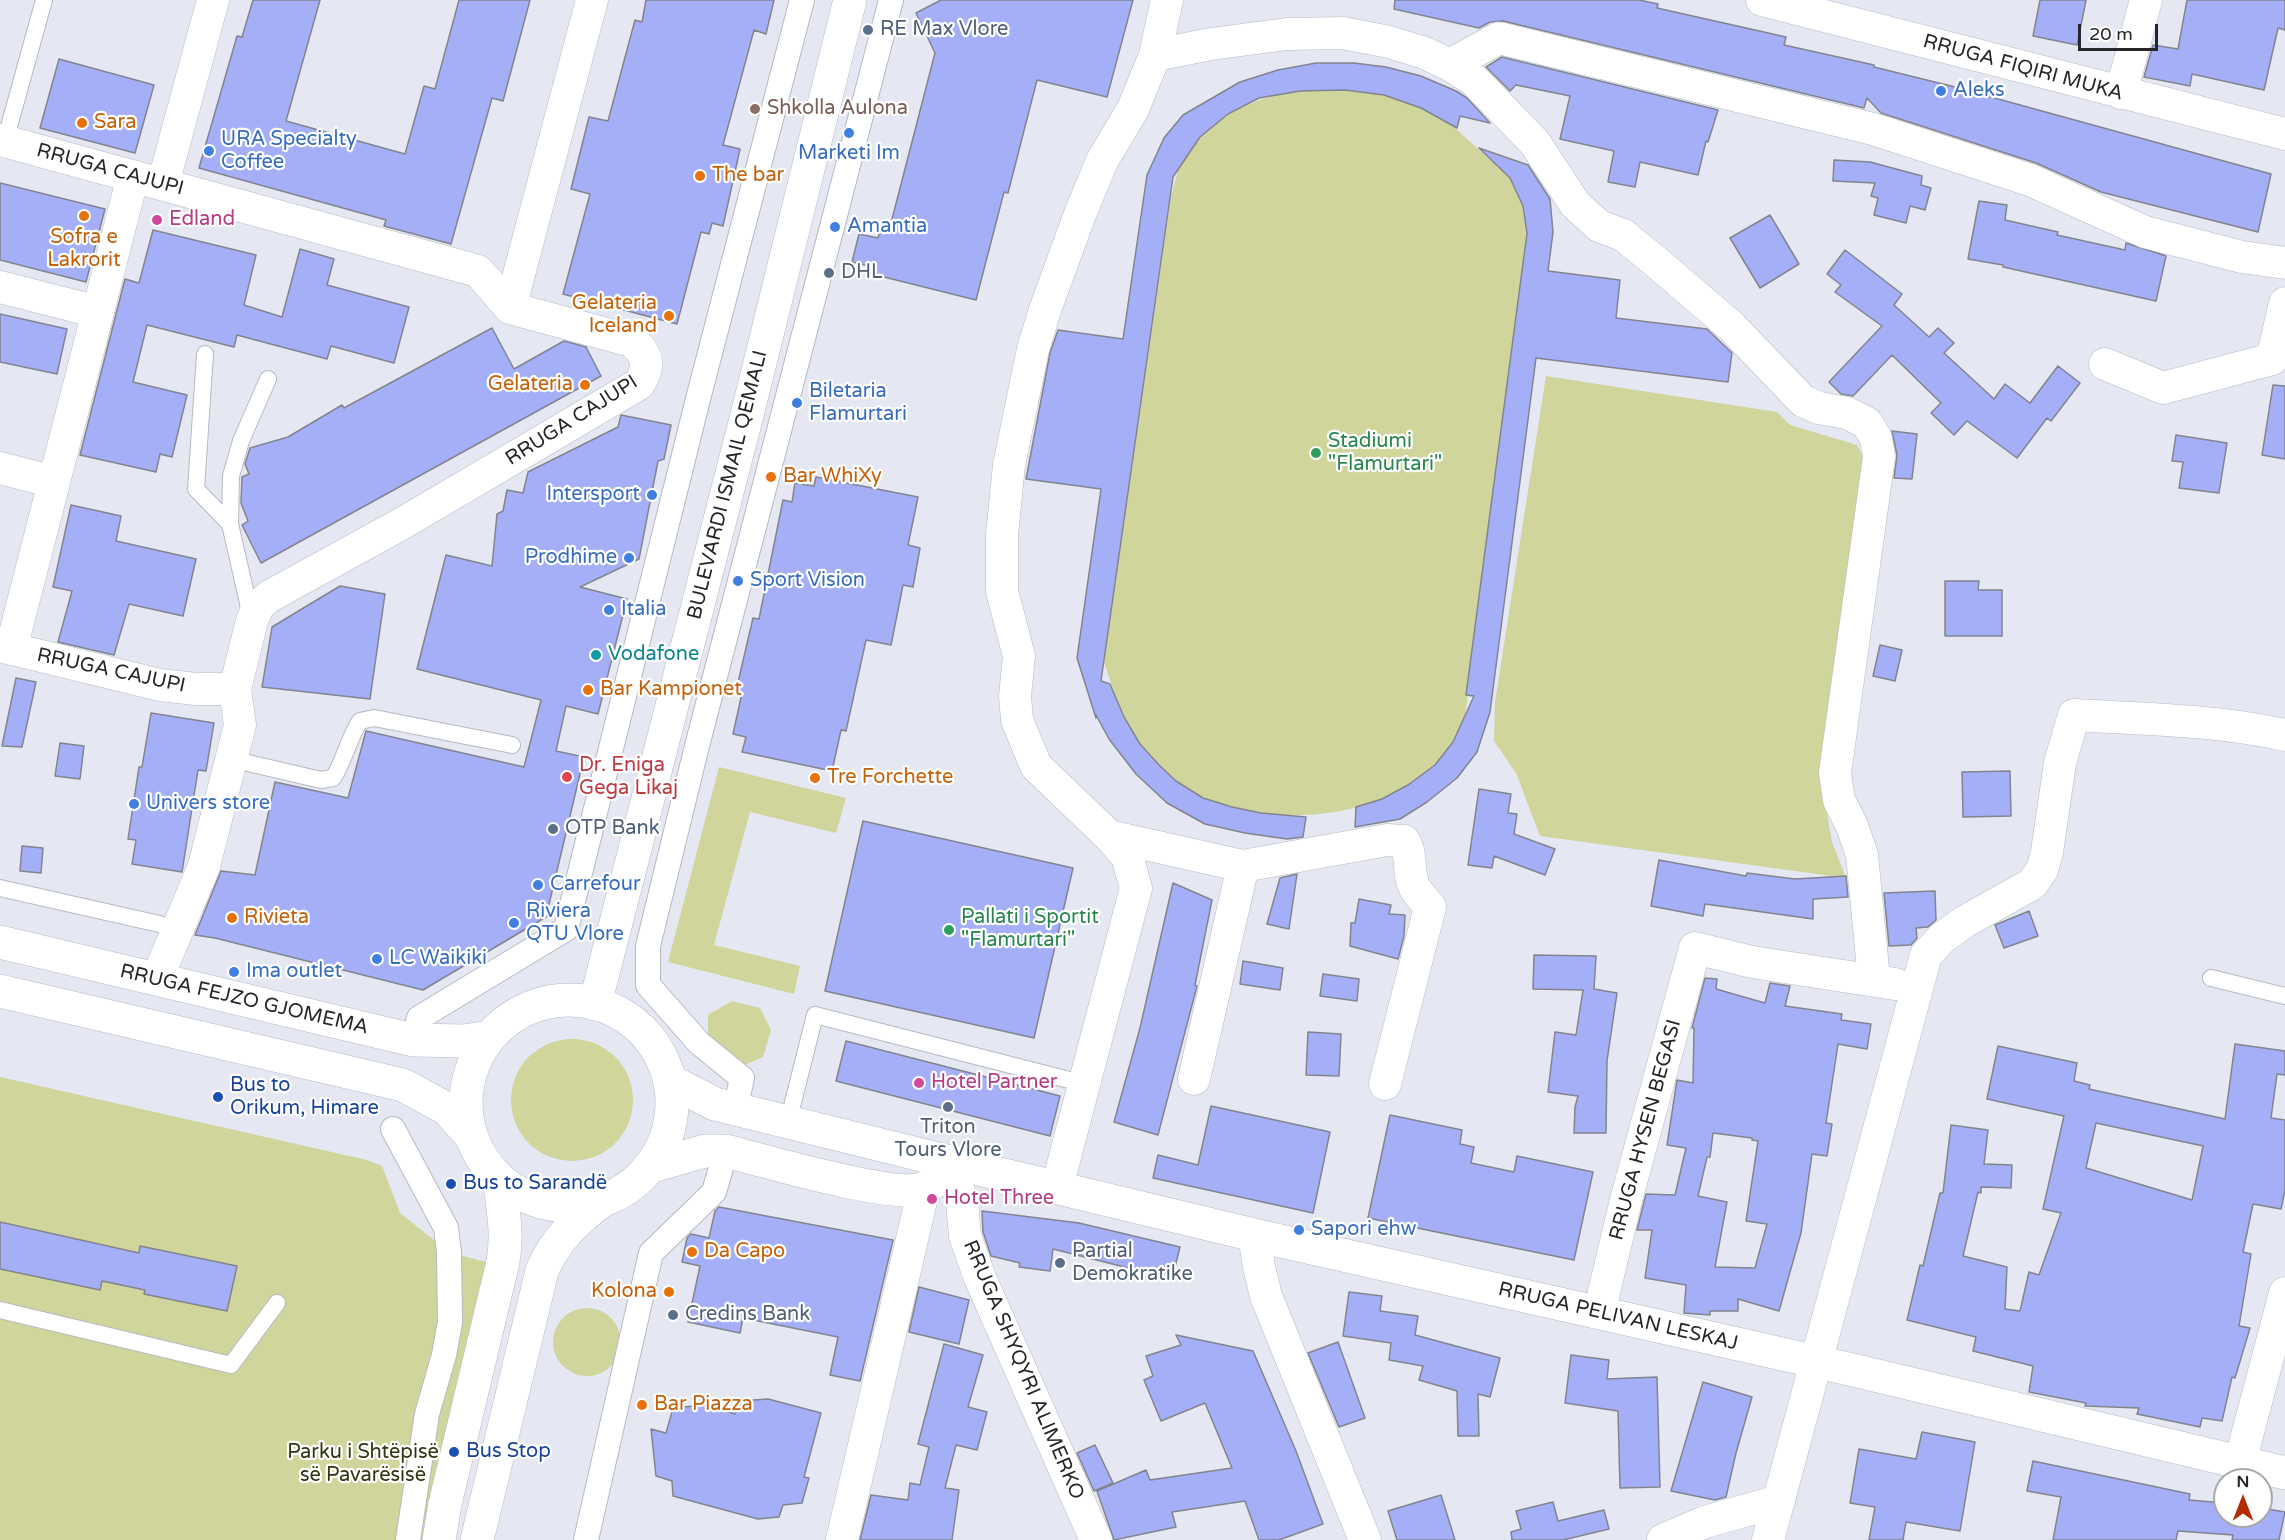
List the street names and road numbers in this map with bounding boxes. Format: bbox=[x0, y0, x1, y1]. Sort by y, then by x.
street label: RRUGA FIQIRI MUKA bbox=[1920, 30, 2126, 106]
street label: RRUGA CAJUPI bbox=[34, 139, 186, 201]
street label: BULEVARDI ISMAIL QEMALI bbox=[683, 348, 773, 622]
street label: RRUGA CAJUPI bbox=[501, 371, 643, 471]
street label: RRUGA CAJUPI bbox=[34, 644, 188, 698]
street label: RRUGA FEJZO GJOMEMA bbox=[117, 960, 371, 1040]
street label: RRUGA HYSEN BEGASI bbox=[1605, 1017, 1687, 1243]
street label: RRUGA SHYQYRI ALIMERKO bbox=[957, 1237, 1089, 1503]
street label: RRUGA PELIVAN LESKAJ bbox=[1496, 1278, 1740, 1356]

